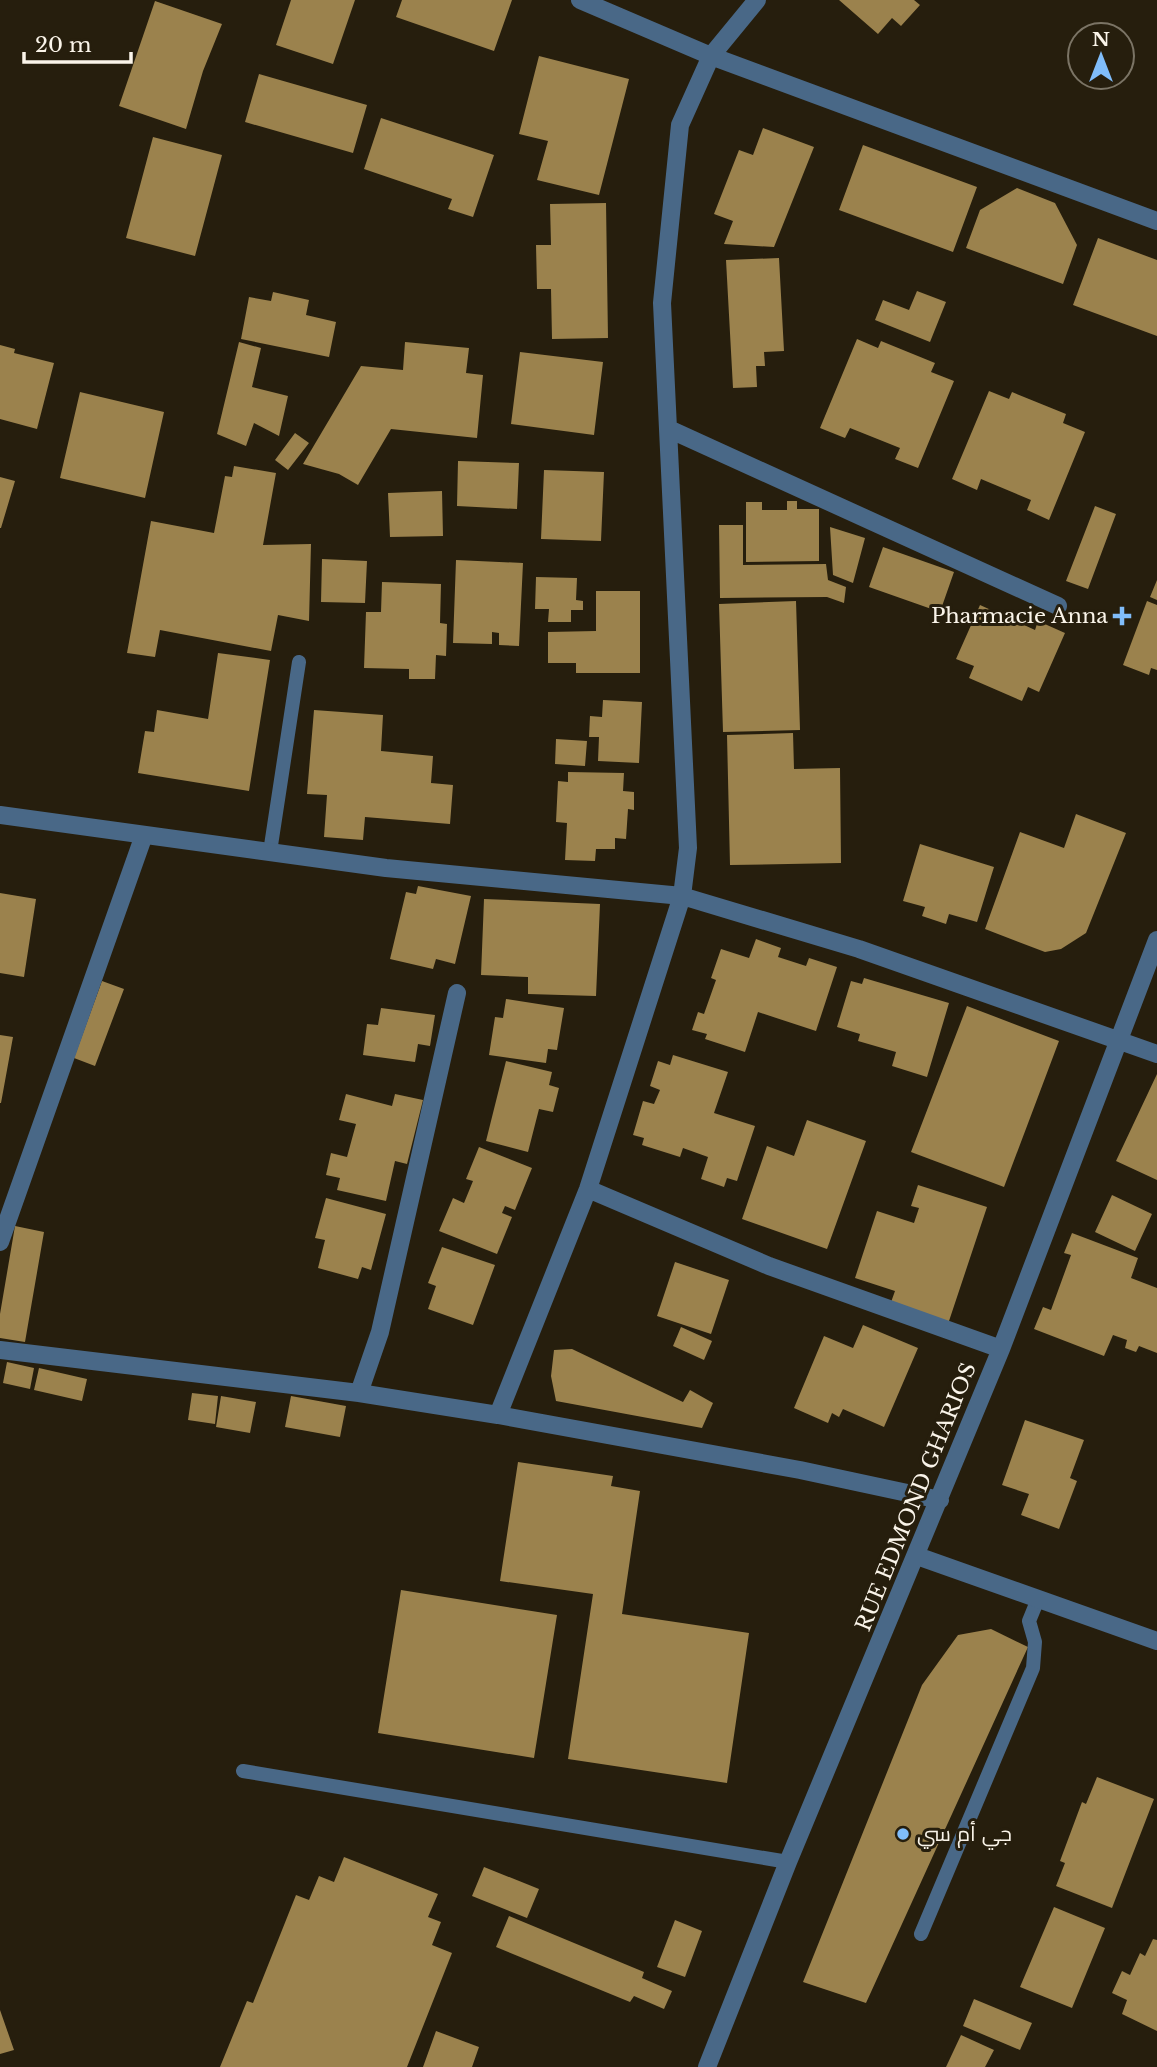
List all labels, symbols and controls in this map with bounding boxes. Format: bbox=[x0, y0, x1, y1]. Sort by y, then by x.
scale bar bbox=[24, 21, 131, 65]
north arrow bbox=[1066, 21, 1136, 91]
text: N bbox=[1092, 28, 1110, 51]
text: 20 m bbox=[35, 32, 92, 58]
place label: Pharmacie Anna bbox=[931, 603, 1108, 629]
marker: Pharmacie Anna bbox=[1114, 608, 1130, 624]
street label: RUE EDMOND GHARIOS bbox=[850, 1359, 982, 1635]
place label: جي أم سي bbox=[917, 1821, 1012, 1850]
marker: جي أم سي bbox=[895, 1826, 911, 1842]

